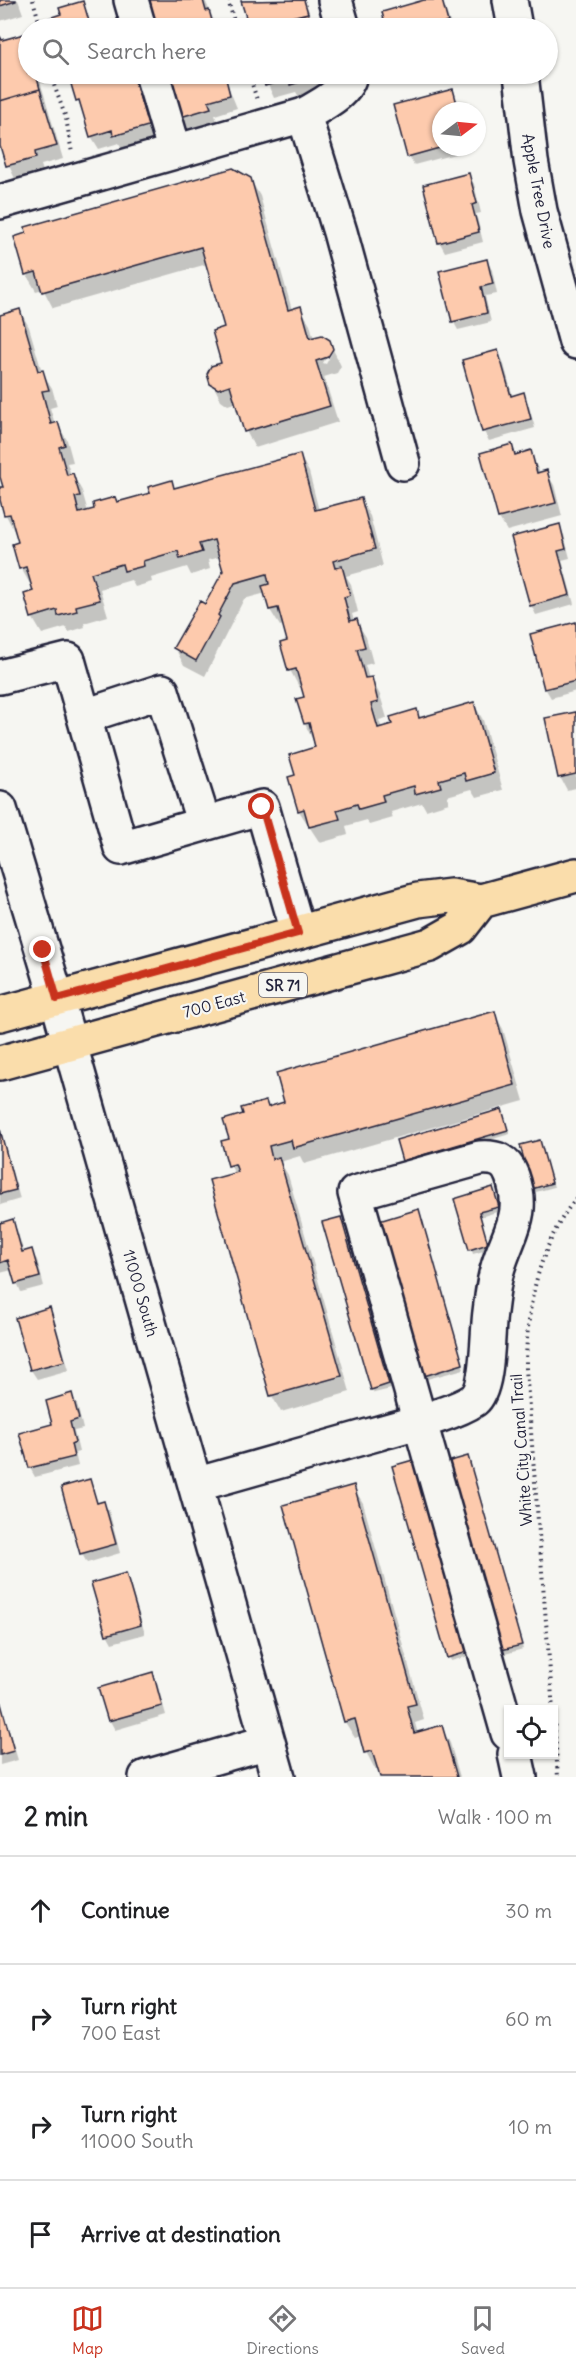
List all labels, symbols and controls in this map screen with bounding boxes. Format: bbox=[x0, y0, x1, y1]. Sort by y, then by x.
search box bbox=[18, 18, 558, 84]
icon: search bbox=[39, 35, 72, 68]
text: Search here bbox=[87, 37, 206, 65]
north arrow bbox=[432, 102, 486, 156]
street label: Apple Tree Drive bbox=[518, 132, 560, 250]
route start bbox=[248, 793, 274, 819]
route end bbox=[29, 936, 55, 962]
road number: SR 71 bbox=[259, 973, 307, 997]
street label: 700 East bbox=[181, 986, 248, 1022]
street label: 11000 South bbox=[119, 1247, 163, 1339]
street label: White City Canal Trail bbox=[506, 1373, 536, 1527]
map controls bbox=[504, 1705, 558, 1759]
button: locate bbox=[504, 1705, 558, 1759]
text: 2 min bbox=[24, 1800, 88, 1833]
text: Walk · 100 m bbox=[438, 1804, 552, 1829]
icon: ahead bbox=[24, 1894, 57, 1927]
text: Continue bbox=[81, 1896, 170, 1924]
text: 30 m bbox=[505, 1898, 552, 1923]
text: Turn right bbox=[81, 1992, 177, 2020]
icon: right bbox=[24, 2002, 57, 2035]
text: 60 m bbox=[505, 2006, 552, 2031]
text: 700 East bbox=[81, 2020, 161, 2045]
text: Turn right bbox=[81, 2100, 177, 2128]
icon: right bbox=[24, 2110, 57, 2143]
text: 10 m bbox=[509, 2114, 552, 2139]
text: 11000 South bbox=[81, 2128, 193, 2153]
icon: arrive bbox=[24, 2218, 57, 2251]
text: Arrive at destination bbox=[81, 2220, 281, 2248]
tab: Map bbox=[71, 2302, 104, 2358]
tab: Directions bbox=[246, 2302, 319, 2358]
tab: Saved bbox=[461, 2302, 505, 2358]

